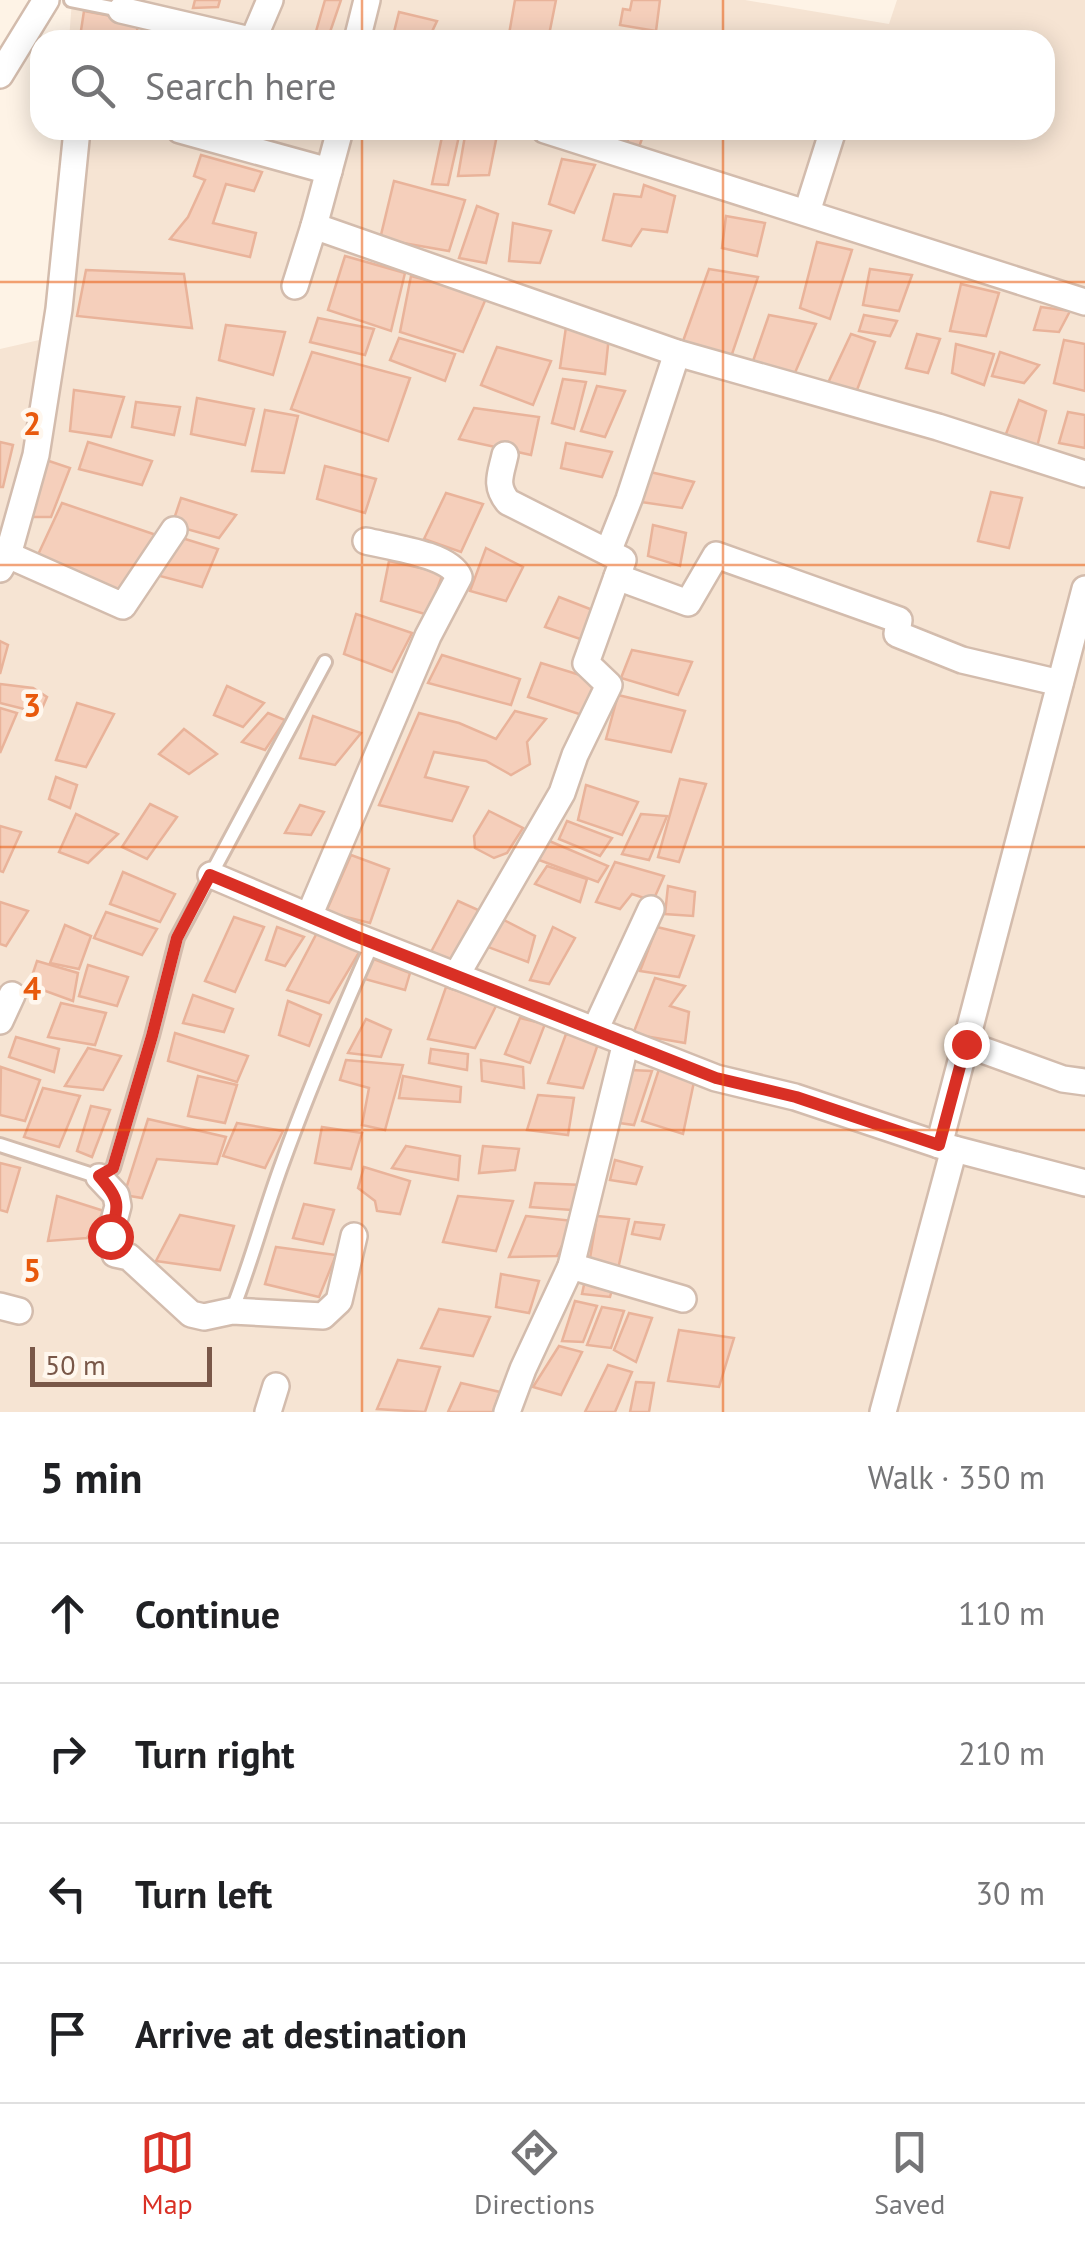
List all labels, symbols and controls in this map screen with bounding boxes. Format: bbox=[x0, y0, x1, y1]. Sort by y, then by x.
search box bbox=[30, 30, 1055, 140]
icon: search bbox=[65, 58, 120, 113]
text: Search here bbox=[145, 61, 337, 110]
text: 2 bbox=[23, 402, 41, 444]
text: 3 bbox=[23, 684, 41, 726]
text: 4 bbox=[23, 967, 41, 1009]
route end bbox=[944, 1022, 990, 1068]
route start bbox=[88, 1214, 134, 1260]
text: 5 bbox=[23, 1249, 41, 1291]
scale bar bbox=[30, 1342, 212, 1386]
text: 50 m bbox=[45, 1346, 106, 1383]
text: 5 min bbox=[40, 1450, 142, 1505]
text: Walk · 350 m bbox=[868, 1456, 1045, 1498]
icon: ahead bbox=[40, 1586, 95, 1641]
text: Continue bbox=[135, 1589, 280, 1638]
text: 110 m bbox=[958, 1592, 1045, 1634]
icon: right bbox=[40, 1726, 95, 1781]
text: Turn right bbox=[135, 1729, 295, 1778]
text: 210 m bbox=[958, 1732, 1045, 1774]
icon: left bbox=[40, 1866, 95, 1921]
text: Turn left bbox=[135, 1869, 272, 1918]
text: 30 m bbox=[976, 1872, 1045, 1914]
icon: arrive bbox=[40, 2006, 95, 2061]
text: Arrive at destination bbox=[135, 2009, 467, 2058]
tab: Map bbox=[140, 2125, 195, 2222]
tab: Directions bbox=[474, 2125, 595, 2222]
tab: Saved bbox=[874, 2125, 945, 2222]

